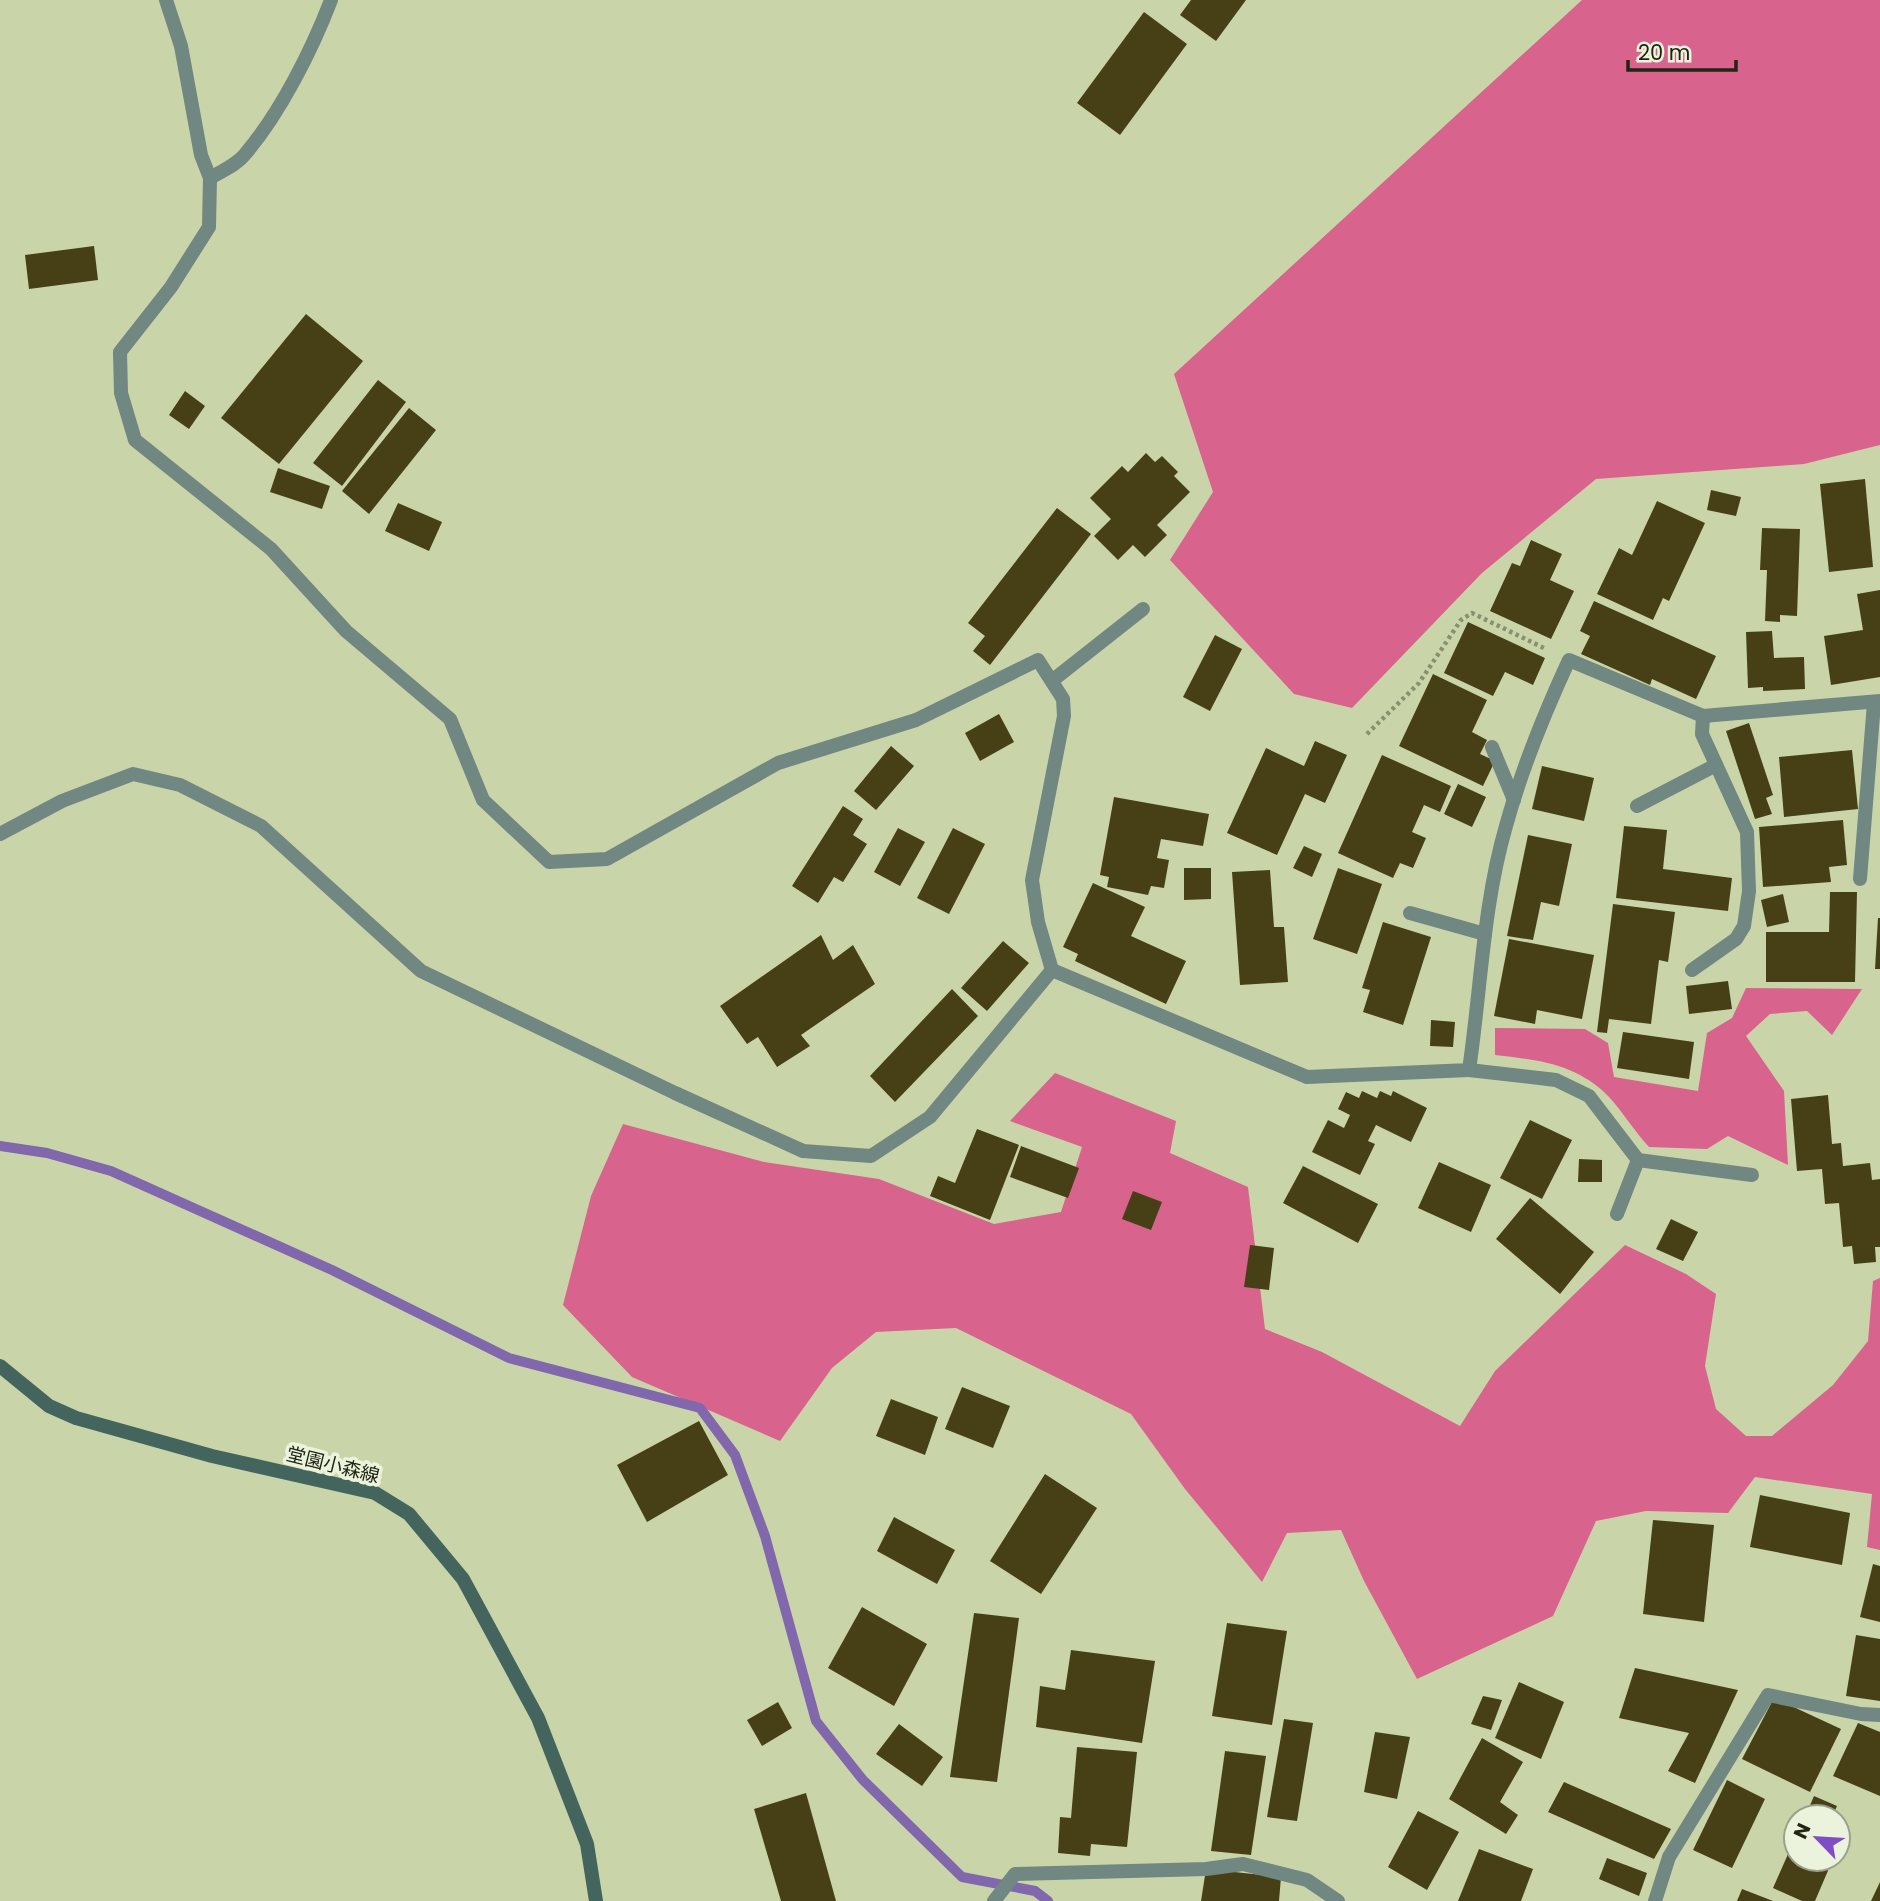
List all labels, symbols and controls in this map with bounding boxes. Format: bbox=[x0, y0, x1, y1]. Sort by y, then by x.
scale bar bbox=[1628, 28, 1736, 72]
text: 20 m bbox=[1638, 38, 1691, 67]
street label: 堂園小森線 bbox=[284, 1440, 382, 1490]
north arrow bbox=[1782, 1803, 1852, 1873]
text: N bbox=[1787, 1819, 1817, 1843]

